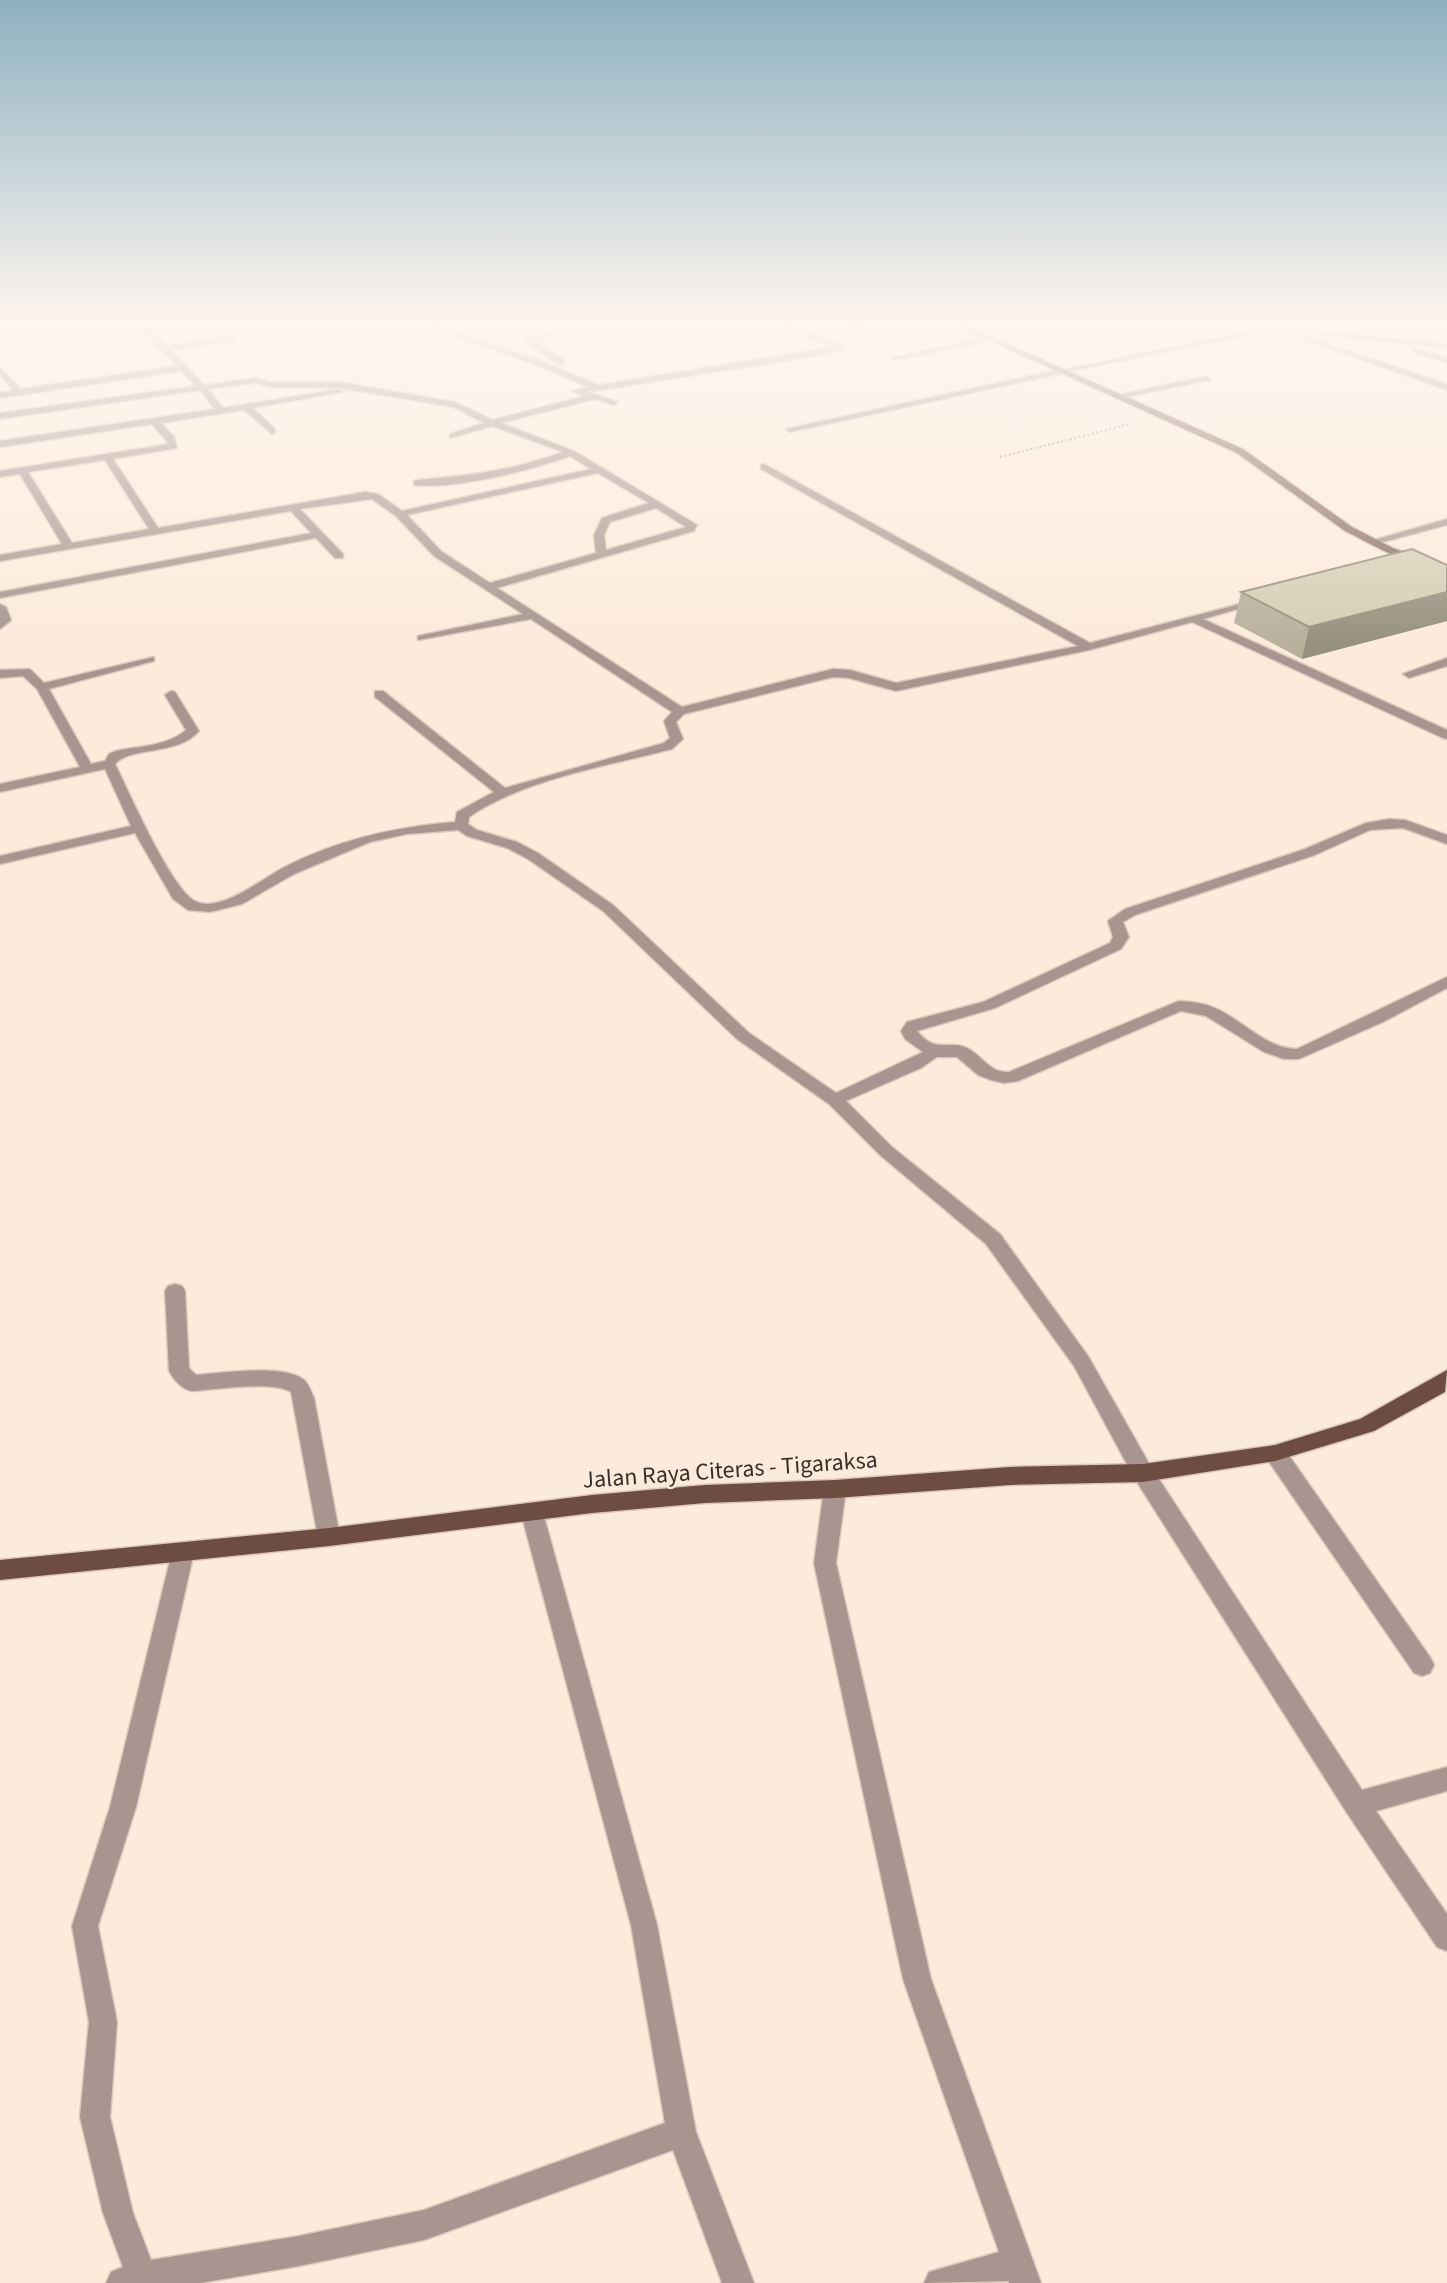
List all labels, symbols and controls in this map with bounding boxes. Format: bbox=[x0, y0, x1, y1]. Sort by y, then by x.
street label: Jalan Raya Citeras - Tigaraksa bbox=[581, 1442, 879, 1498]

